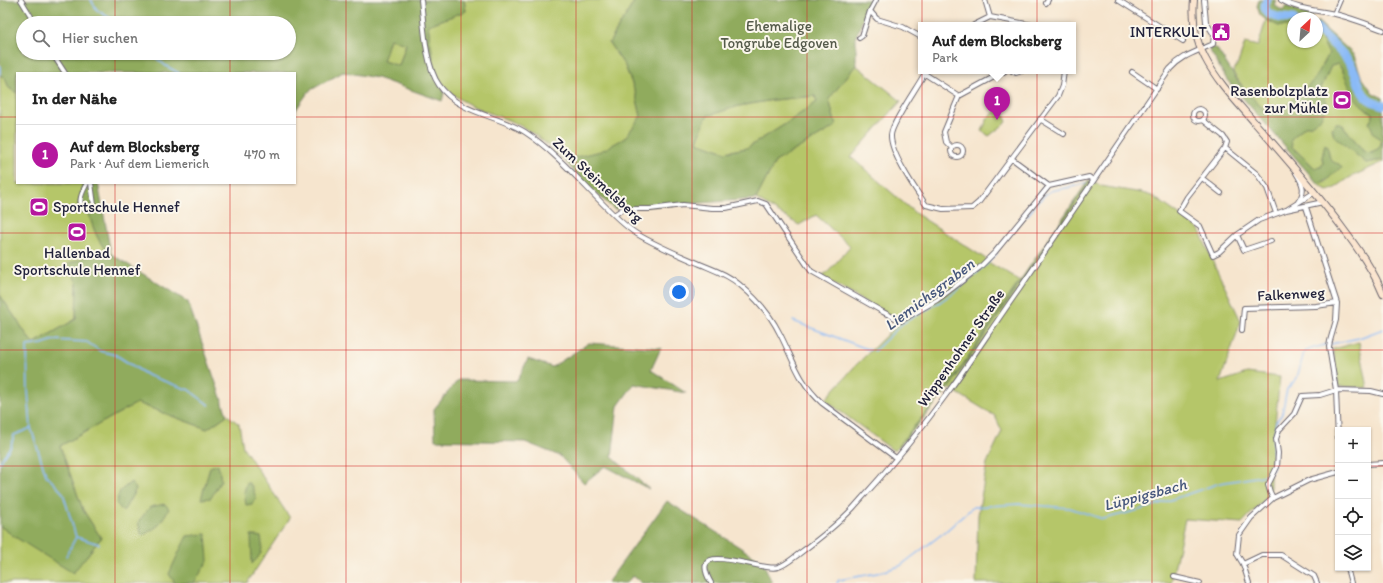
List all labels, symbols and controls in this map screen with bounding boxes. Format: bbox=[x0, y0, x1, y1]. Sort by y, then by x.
north arrow bbox=[1287, 12, 1323, 48]
search box bbox=[16, 16, 296, 60]
park label: Ehemalige Tongrube Edgoven bbox=[720, 17, 838, 52]
public building icon: INTERKULT bbox=[1210, 21, 1232, 43]
popup bbox=[918, 22, 1076, 74]
place label: INTERKULT bbox=[1130, 23, 1208, 41]
icon: search bbox=[30, 27, 52, 49]
text: Hier suchen bbox=[62, 29, 138, 47]
text: Auf dem Blocksberg bbox=[932, 32, 1062, 50]
text: Park bbox=[932, 50, 958, 65]
place label: Rasenbolzplatz zur Mühle bbox=[1230, 82, 1328, 117]
pin: 1 bbox=[984, 87, 1010, 120]
text: In der Nähe bbox=[32, 88, 117, 108]
sports icon: Rasenbolzplatz zur Mühle bbox=[1331, 89, 1353, 111]
street label: Zum Steimelsberg bbox=[549, 134, 647, 227]
text: Auf dem Blocksberg bbox=[70, 138, 199, 156]
text: 1 bbox=[42, 147, 48, 162]
text: 470 m bbox=[244, 147, 280, 162]
text: Park · Auf dem Liemerich bbox=[70, 156, 209, 171]
sports icon: Sportschule Hennef bbox=[28, 196, 50, 218]
place label: Sportschule Hennef bbox=[53, 198, 180, 216]
sports icon: Hallenbad Sportschule Hennef bbox=[66, 221, 88, 243]
place label: Hallenbad Sportschule Hennef bbox=[14, 244, 141, 279]
water label: Liemichsgraben bbox=[881, 254, 978, 334]
your location bbox=[669, 282, 689, 302]
street label: Falkenweg bbox=[1257, 283, 1326, 305]
street label: Wippenhohner Straße bbox=[914, 286, 1008, 410]
map controls bbox=[1335, 427, 1371, 571]
button: + bbox=[1335, 427, 1371, 463]
button: − bbox=[1335, 463, 1371, 499]
water label: Lüppigsbach bbox=[1102, 474, 1189, 515]
button: locate bbox=[1335, 499, 1371, 535]
button: layers bbox=[1335, 535, 1371, 571]

